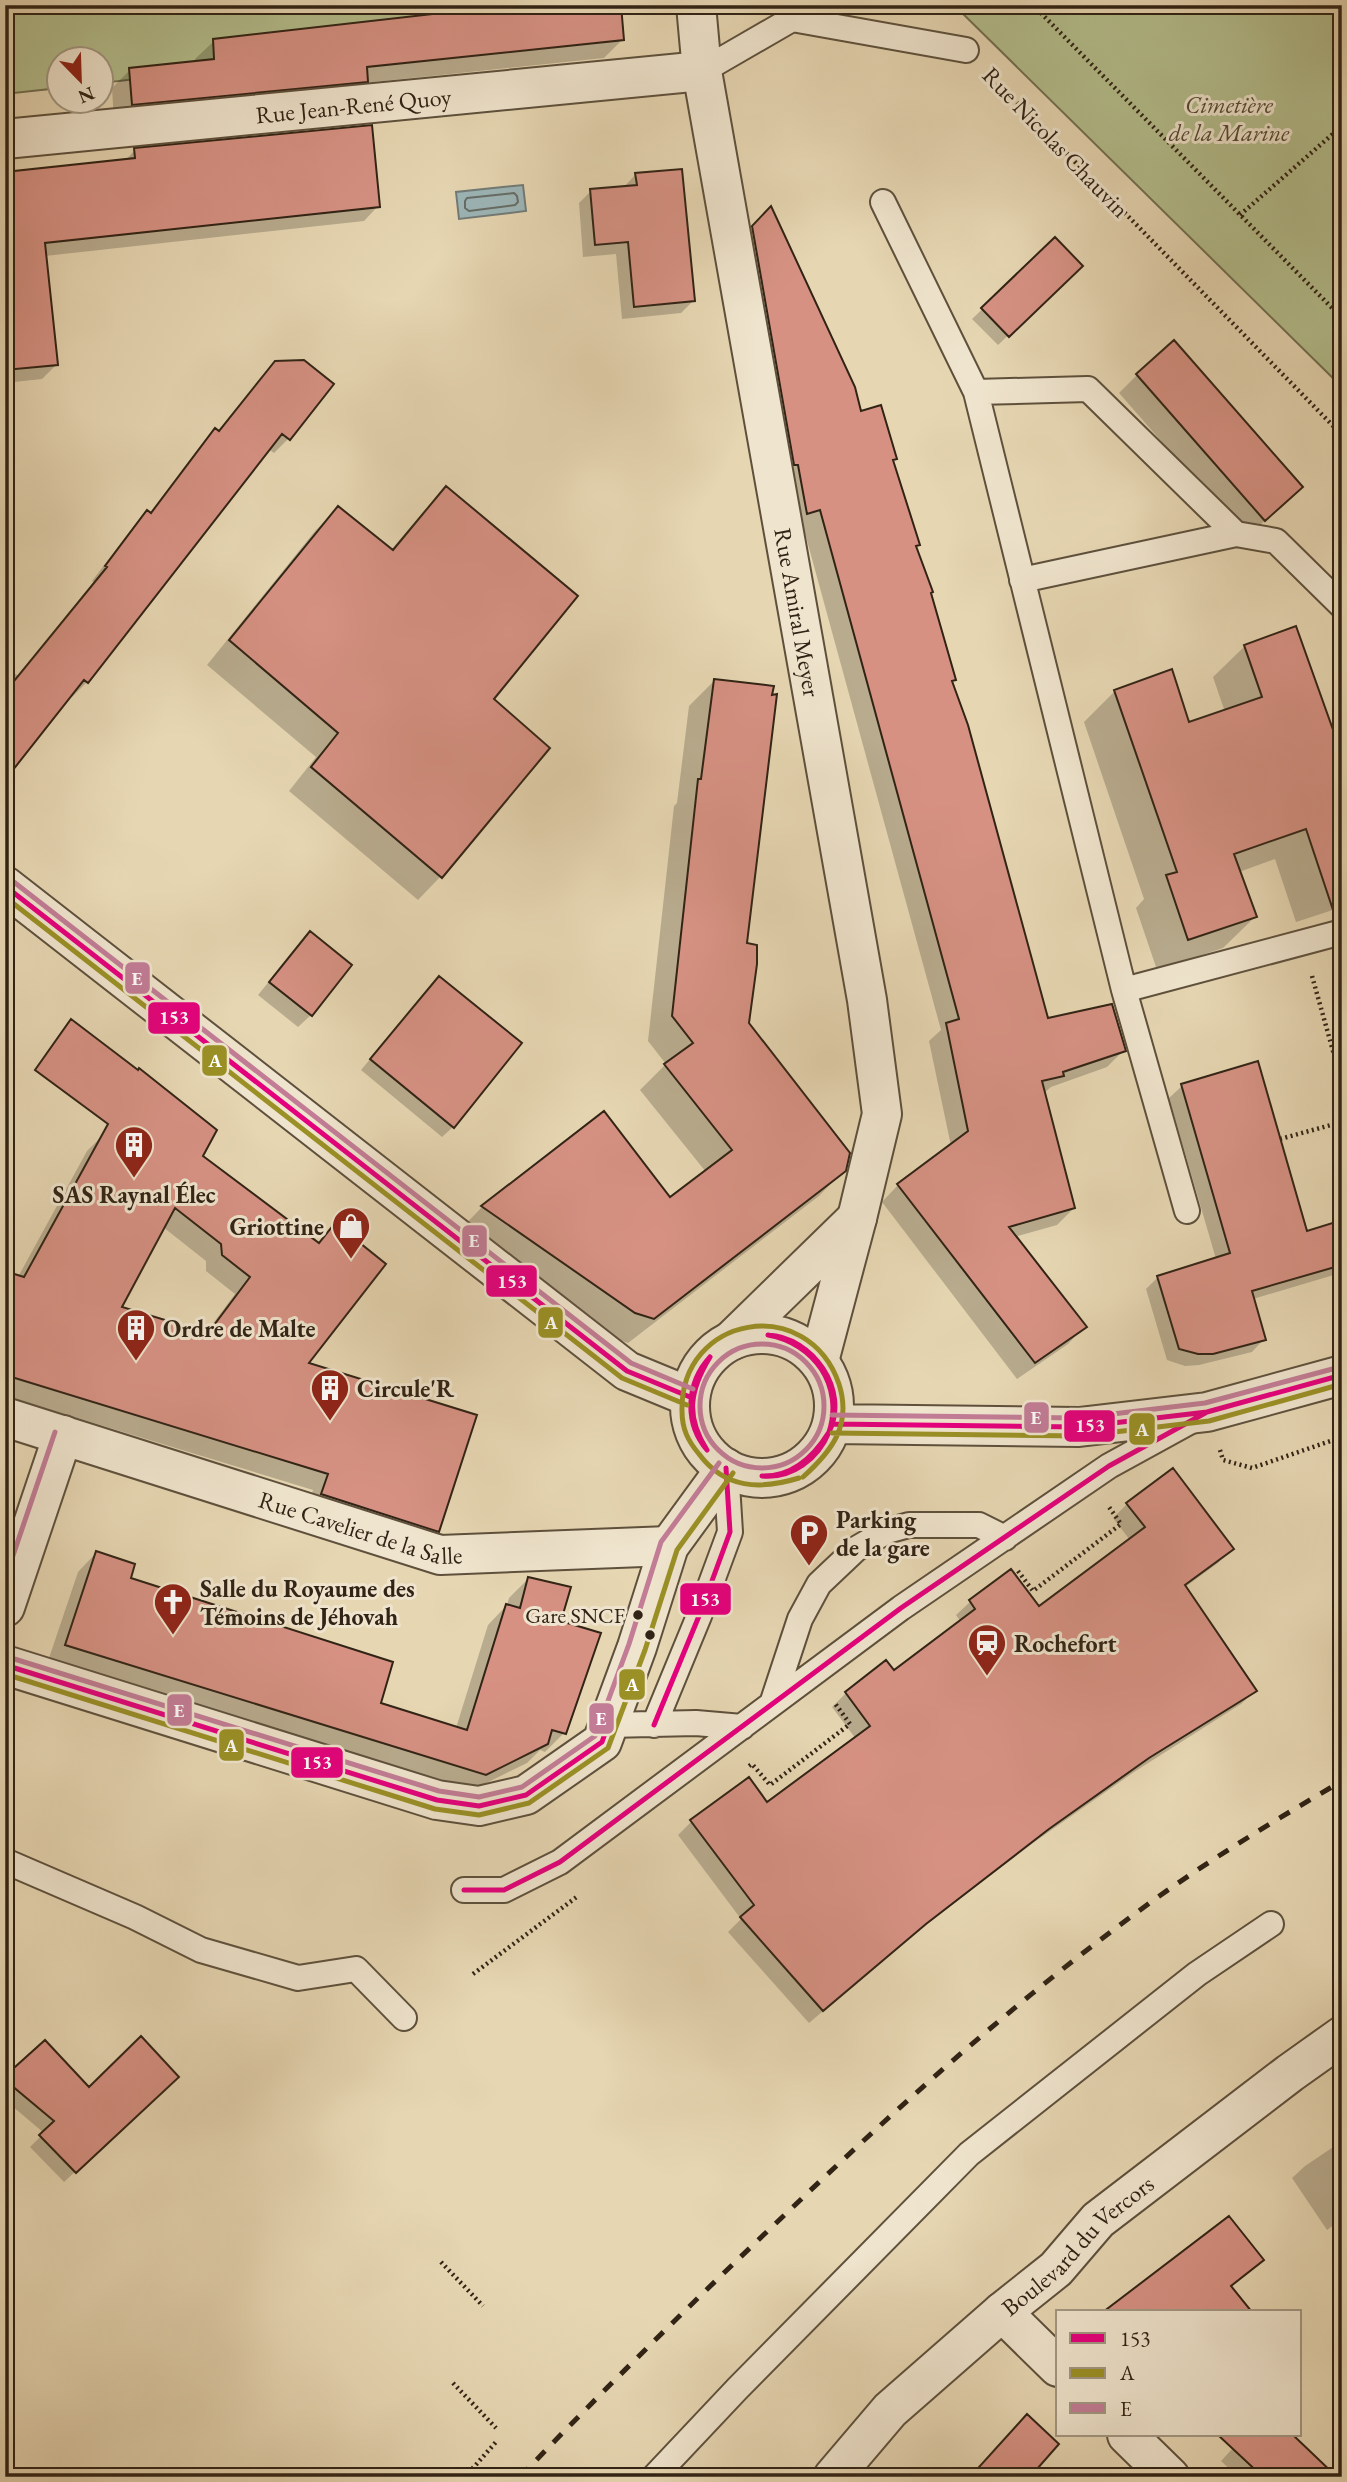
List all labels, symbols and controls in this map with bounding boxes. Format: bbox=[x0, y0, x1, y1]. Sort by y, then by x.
north arrow bbox=[46, 46, 116, 116]
street label: Rue Nicolas Chauvin bbox=[976, 60, 1136, 224]
street label: Rue Jean-René Quoy bbox=[254, 80, 453, 130]
text: N bbox=[74, 81, 98, 110]
park label: Cimetière de la Marine bbox=[1169, 89, 1290, 148]
street label: Rue Amiral Meyer bbox=[768, 525, 828, 699]
line badge: E bbox=[124, 961, 151, 995]
text: E bbox=[132, 966, 143, 991]
line badge: 153 bbox=[147, 1001, 201, 1035]
text: 153 bbox=[159, 1005, 189, 1030]
line badge: A bbox=[201, 1044, 228, 1077]
text: A bbox=[207, 1048, 222, 1073]
building icon: SAS Raynal Élec bbox=[113, 1124, 155, 1179]
place label: SAS Raynal Élec bbox=[52, 1179, 216, 1211]
shop icon: Griottine bbox=[330, 1205, 372, 1260]
place label: Griottine bbox=[229, 1211, 324, 1242]
line badge: E bbox=[461, 1224, 488, 1258]
text: E bbox=[469, 1228, 480, 1253]
line badge: 153 bbox=[485, 1264, 538, 1298]
text: 153 bbox=[497, 1269, 527, 1294]
line badge: A bbox=[537, 1306, 564, 1339]
building icon: Ordre de Malte bbox=[115, 1307, 157, 1362]
text: A bbox=[543, 1310, 558, 1335]
place label: Ordre de Malte bbox=[163, 1313, 316, 1344]
building icon: Circule'R bbox=[309, 1367, 351, 1422]
place label: Circule'R bbox=[357, 1373, 455, 1404]
line badge: E bbox=[1023, 1401, 1050, 1434]
text: E bbox=[1031, 1405, 1042, 1430]
line badge: 153 bbox=[1063, 1409, 1116, 1443]
line badge: A bbox=[1128, 1412, 1156, 1446]
text: 153 bbox=[1075, 1413, 1105, 1438]
text: A bbox=[1134, 1417, 1149, 1442]
street label: Rue Cavelier de la Salle bbox=[255, 1483, 463, 1570]
place label: Parking de la gare bbox=[836, 1504, 930, 1564]
parking icon: Parking de la gare bbox=[788, 1512, 830, 1567]
place label: Salle du Royaume des Témoins de Jéhovah bbox=[200, 1573, 415, 1632]
church icon: Salle du Royaume des Témoins de Jéhovah bbox=[152, 1581, 194, 1636]
line badge: 153 bbox=[679, 1582, 732, 1616]
text: 153 bbox=[690, 1587, 720, 1612]
place label: Gare SNCF bbox=[525, 1601, 625, 1630]
marker: Gare SNCF bbox=[631, 1608, 645, 1622]
station icon: Rochefort bbox=[966, 1622, 1008, 1677]
unlabelled marker bbox=[643, 1628, 657, 1642]
place label: Rochefort bbox=[1014, 1628, 1116, 1659]
line badge: A bbox=[618, 1668, 646, 1701]
text: A bbox=[624, 1672, 639, 1697]
line badge: E bbox=[166, 1693, 193, 1727]
text: E bbox=[174, 1698, 185, 1723]
line badge: E bbox=[588, 1702, 615, 1735]
text: E bbox=[596, 1706, 607, 1731]
line badge: A bbox=[218, 1728, 245, 1762]
text: A bbox=[223, 1733, 238, 1758]
line badge: 153 bbox=[290, 1746, 344, 1779]
text: 153 bbox=[302, 1750, 332, 1775]
street label: Boulevard du Vercors bbox=[995, 2168, 1160, 2322]
legend bbox=[1056, 2310, 1302, 2436]
text: 153 bbox=[1120, 2325, 1150, 2352]
text: A bbox=[1119, 2359, 1135, 2386]
text: E bbox=[1120, 2395, 1132, 2422]

